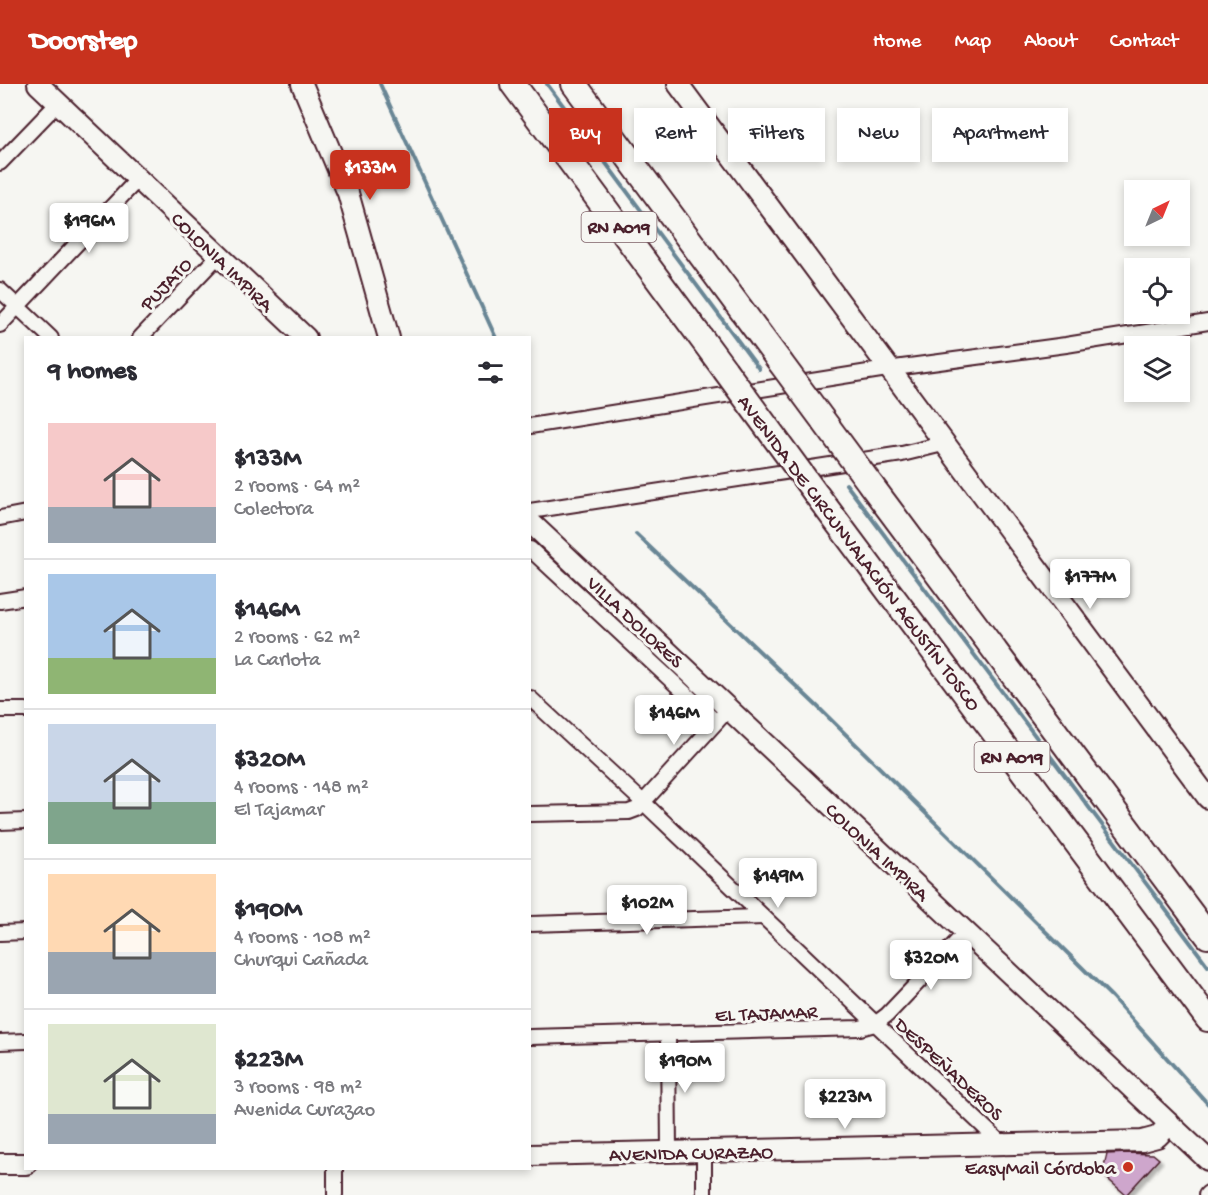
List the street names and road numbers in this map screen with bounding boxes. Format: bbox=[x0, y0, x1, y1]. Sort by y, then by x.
street label: COLONIA IMPIRA bbox=[165, 209, 277, 319]
road number: RN A019 bbox=[582, 212, 656, 242]
street label: PUJATO bbox=[136, 254, 198, 317]
street label: AVENIDA DE CIRCUNVALACIÓN AGUSTÍN TOSCO bbox=[731, 391, 984, 717]
street label: VILLA DOLORES bbox=[580, 572, 687, 675]
road number: RN A019 bbox=[974, 742, 1050, 772]
street label: COLONIA IMPIRA bbox=[819, 800, 933, 908]
street label: EL TAJAMAR bbox=[714, 1002, 819, 1029]
street label: DESPEÑADEROS bbox=[887, 1013, 1007, 1127]
street label: AVENIDA CURAZAO bbox=[609, 1143, 773, 1168]

